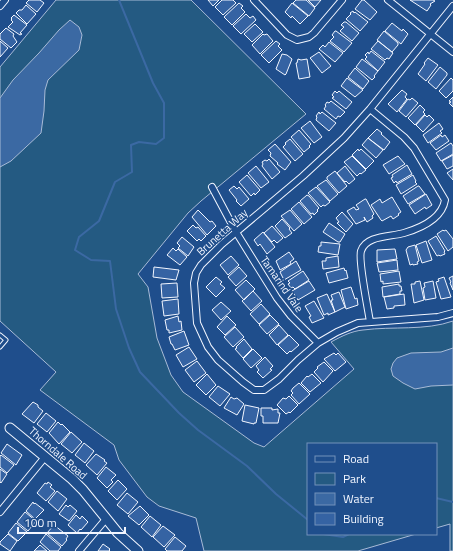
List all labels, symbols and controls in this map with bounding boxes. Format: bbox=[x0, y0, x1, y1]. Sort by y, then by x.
street label: Brunetta Way bbox=[193, 204, 252, 259]
street label: Tamarind Vale bbox=[257, 253, 307, 316]
street label: Thorndale Road bbox=[25, 423, 91, 483]
legend bbox=[307, 443, 437, 535]
text: Road bbox=[343, 449, 369, 468]
text: Park bbox=[343, 469, 366, 488]
text: Water bbox=[343, 489, 374, 508]
scale bar bbox=[18, 509, 125, 535]
text: Building bbox=[343, 509, 384, 528]
text: 100 m bbox=[24, 513, 57, 532]

